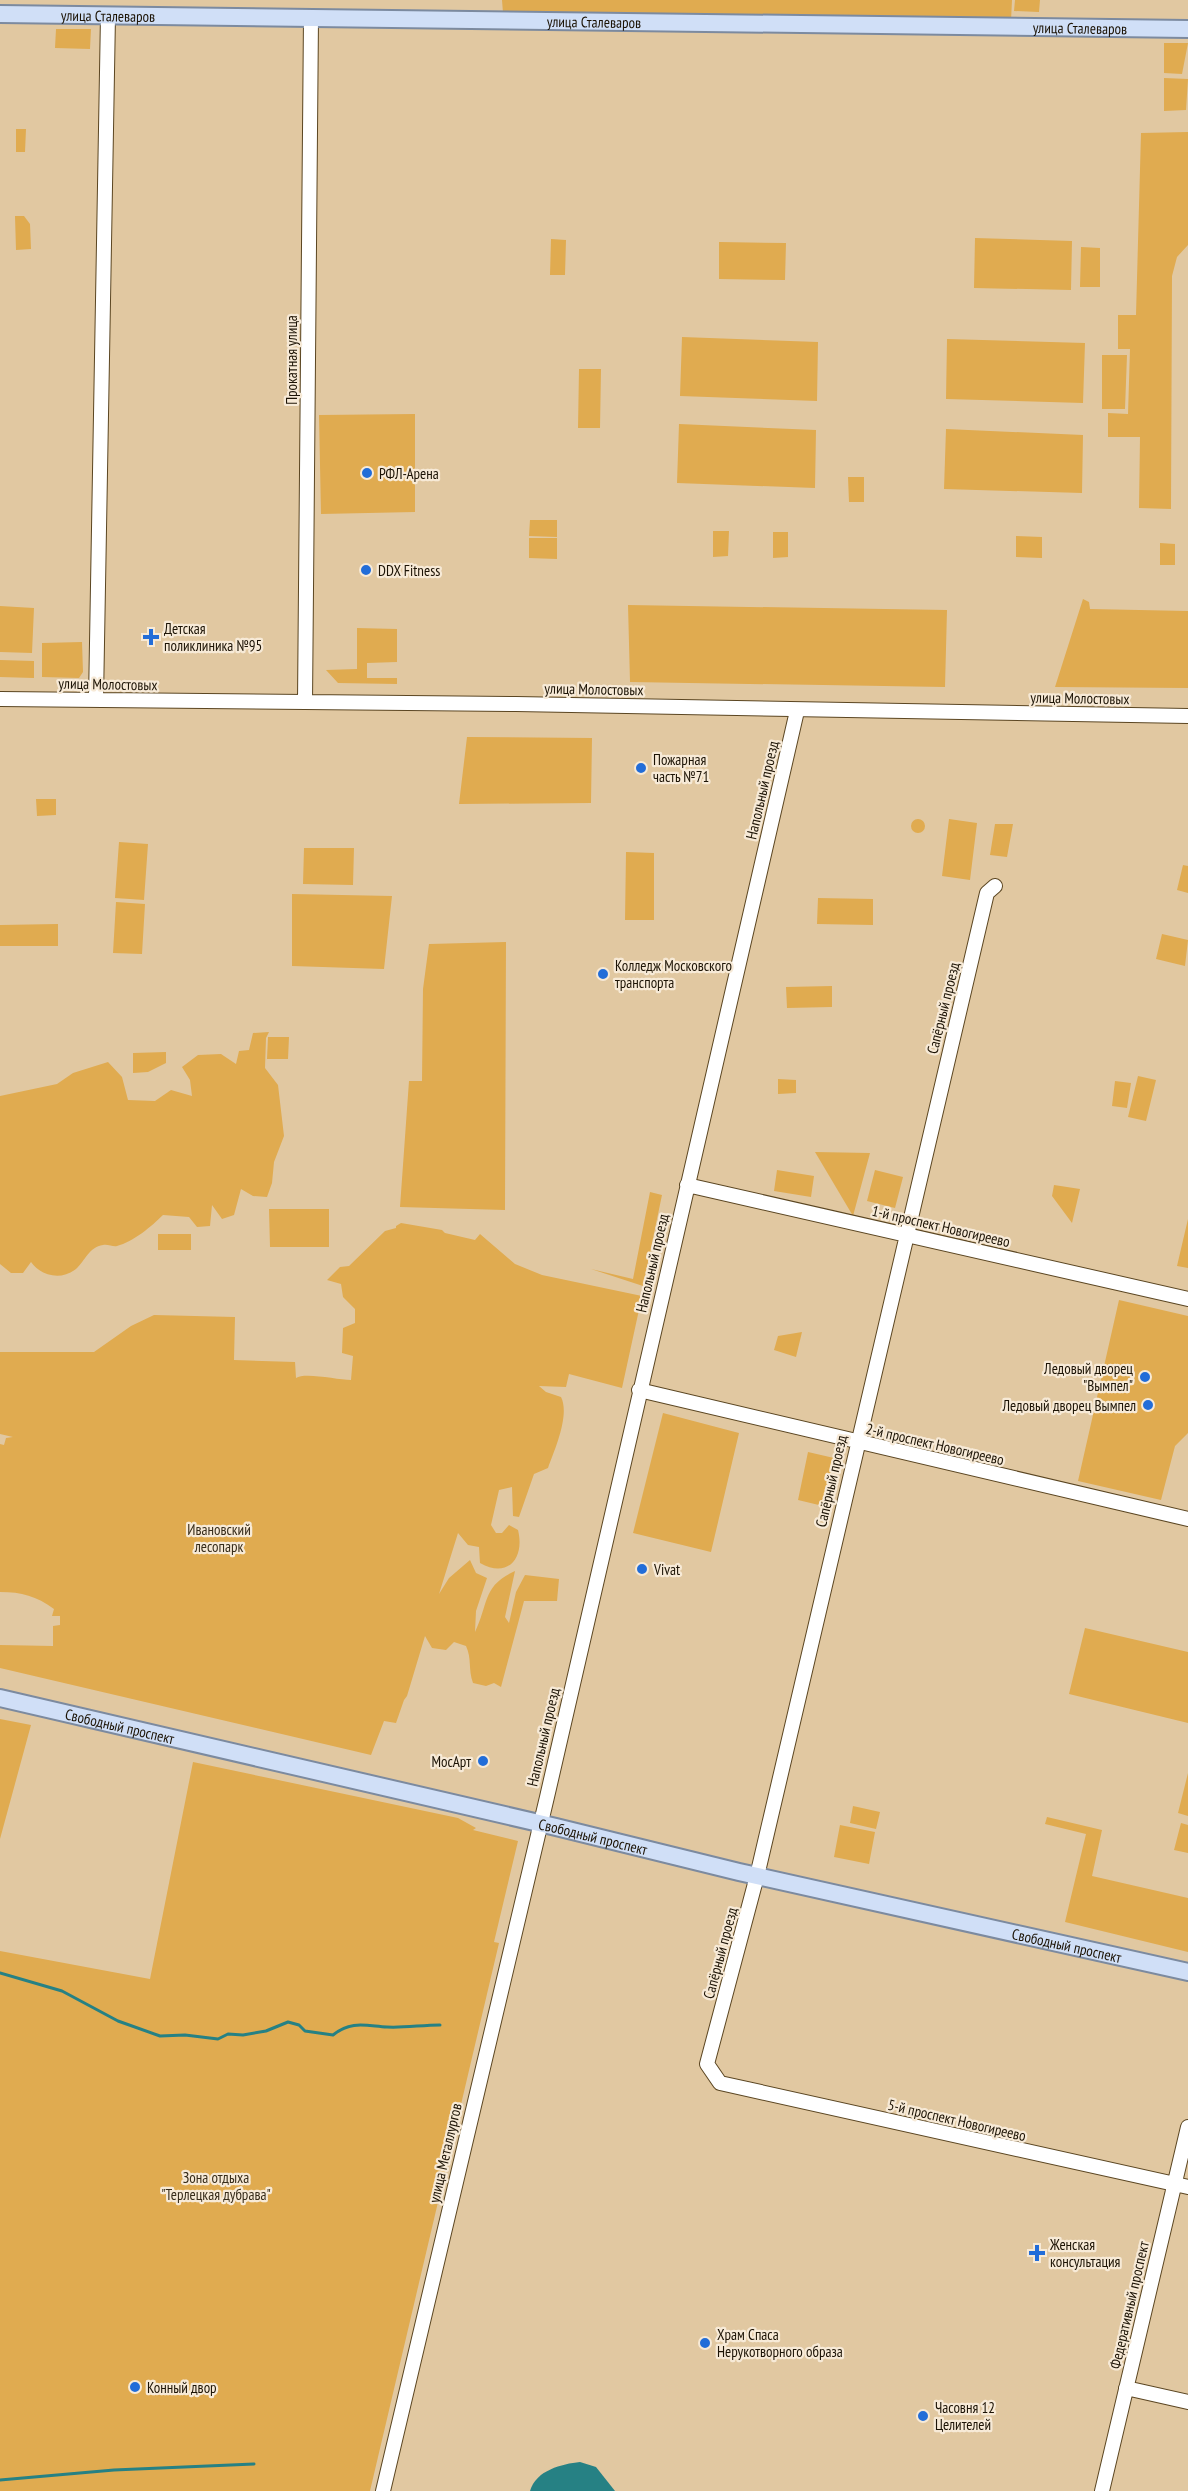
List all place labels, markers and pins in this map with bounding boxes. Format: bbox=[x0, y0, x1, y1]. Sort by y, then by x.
place label: РФЛ-Арена bbox=[379, 464, 439, 483]
marker: РФЛ-Арена bbox=[360, 466, 374, 480]
place label: DDX Fitness bbox=[378, 561, 440, 580]
marker: DDX Fitness bbox=[359, 563, 373, 577]
place label: Детская поликлиника №95 bbox=[164, 619, 262, 655]
marker: Детская поликлиника №95 bbox=[142, 628, 160, 646]
place label: Пожарная часть №71 bbox=[653, 750, 709, 786]
marker: Пожарная часть №71 bbox=[634, 761, 648, 775]
place label: Колледж Московского транспорта bbox=[615, 956, 732, 992]
marker: Колледж Московского транспорта bbox=[596, 967, 610, 981]
place label: Ледовый дворец "Вымпел" bbox=[1043, 1359, 1133, 1395]
marker: Ледовый дворец "Вымпел" bbox=[1138, 1370, 1152, 1384]
place label: Ледовый дворец Вымпел bbox=[1001, 1396, 1136, 1415]
marker: Ледовый дворец Вымпел bbox=[1141, 1398, 1155, 1412]
place label: Vivat bbox=[653, 1560, 680, 1579]
marker: Vivat bbox=[635, 1562, 649, 1576]
place label: МосАрт bbox=[431, 1752, 471, 1771]
marker: МосАрт bbox=[476, 1754, 490, 1768]
place label: Женская консультация bbox=[1049, 2235, 1121, 2271]
marker: Женская консультация bbox=[1028, 2244, 1046, 2262]
place label: Храм Спаса Нерукотворного образа bbox=[717, 2325, 843, 2361]
marker: Храм Спаса Нерукотворного образа bbox=[698, 2336, 712, 2350]
place label: Конный двор bbox=[147, 2378, 217, 2397]
marker: Конный двор bbox=[128, 2380, 142, 2394]
place label: Часовня 12 Целителей bbox=[935, 2398, 995, 2434]
marker: Часовня 12 Целителей bbox=[916, 2409, 930, 2423]

